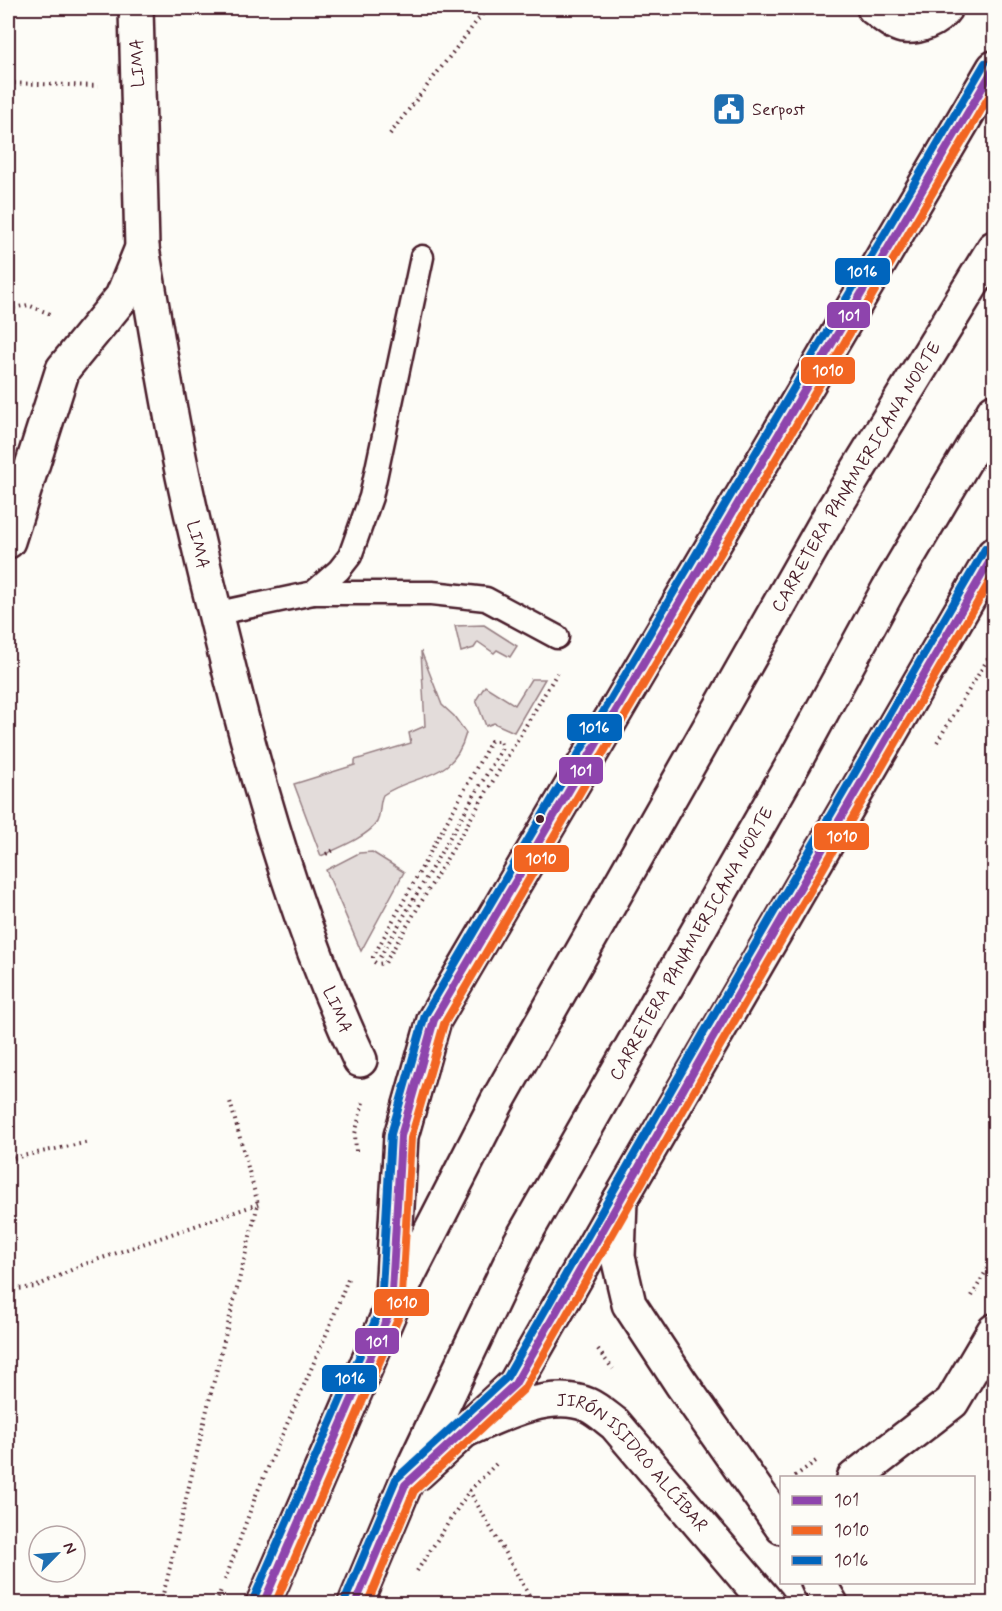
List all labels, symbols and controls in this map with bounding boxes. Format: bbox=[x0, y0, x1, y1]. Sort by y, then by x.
street label: LIMA bbox=[125, 38, 151, 88]
public building icon: Serpost bbox=[711, 91, 747, 127]
place label: Serpost bbox=[752, 98, 806, 122]
line badge: 1016 bbox=[834, 257, 891, 286]
text: 1016 bbox=[847, 262, 877, 283]
line badge: 101 bbox=[826, 301, 871, 329]
text: 101 bbox=[838, 306, 860, 327]
street label: CARRETERA PANAMERICANA NORTE bbox=[766, 337, 947, 617]
line badge: 1010 bbox=[800, 356, 856, 385]
text: 1010 bbox=[812, 361, 844, 382]
street label: LIMA bbox=[180, 518, 215, 571]
line badge: 1016 bbox=[566, 713, 623, 742]
text: 1016 bbox=[579, 718, 609, 739]
line badge: 101 bbox=[558, 756, 604, 785]
text: 101 bbox=[570, 761, 592, 782]
street label: CARRETERA PANAMERICANA NORTE bbox=[604, 803, 779, 1085]
unlabelled marker bbox=[534, 813, 546, 825]
line badge: 1010 bbox=[813, 822, 870, 851]
text: 1010 bbox=[826, 827, 858, 848]
line badge: 1010 bbox=[513, 844, 570, 873]
text: 1010 bbox=[525, 849, 557, 870]
street label: LIMA bbox=[316, 983, 357, 1037]
line badge: 1010 bbox=[373, 1288, 430, 1317]
text: 1010 bbox=[386, 1293, 418, 1314]
line badge: 101 bbox=[354, 1327, 400, 1355]
text: 101 bbox=[366, 1332, 388, 1353]
line badge: 1016 bbox=[321, 1364, 378, 1393]
text: 1016 bbox=[335, 1369, 365, 1390]
street label: JIRÓN ISIDRO ALCÍBAR bbox=[556, 1389, 713, 1537]
legend bbox=[780, 1476, 975, 1584]
text: 101 bbox=[834, 1489, 859, 1513]
text: 1010 bbox=[834, 1519, 869, 1543]
north arrow bbox=[27, 1524, 87, 1584]
text: N bbox=[57, 1539, 81, 1558]
text: 1016 bbox=[834, 1549, 869, 1573]

